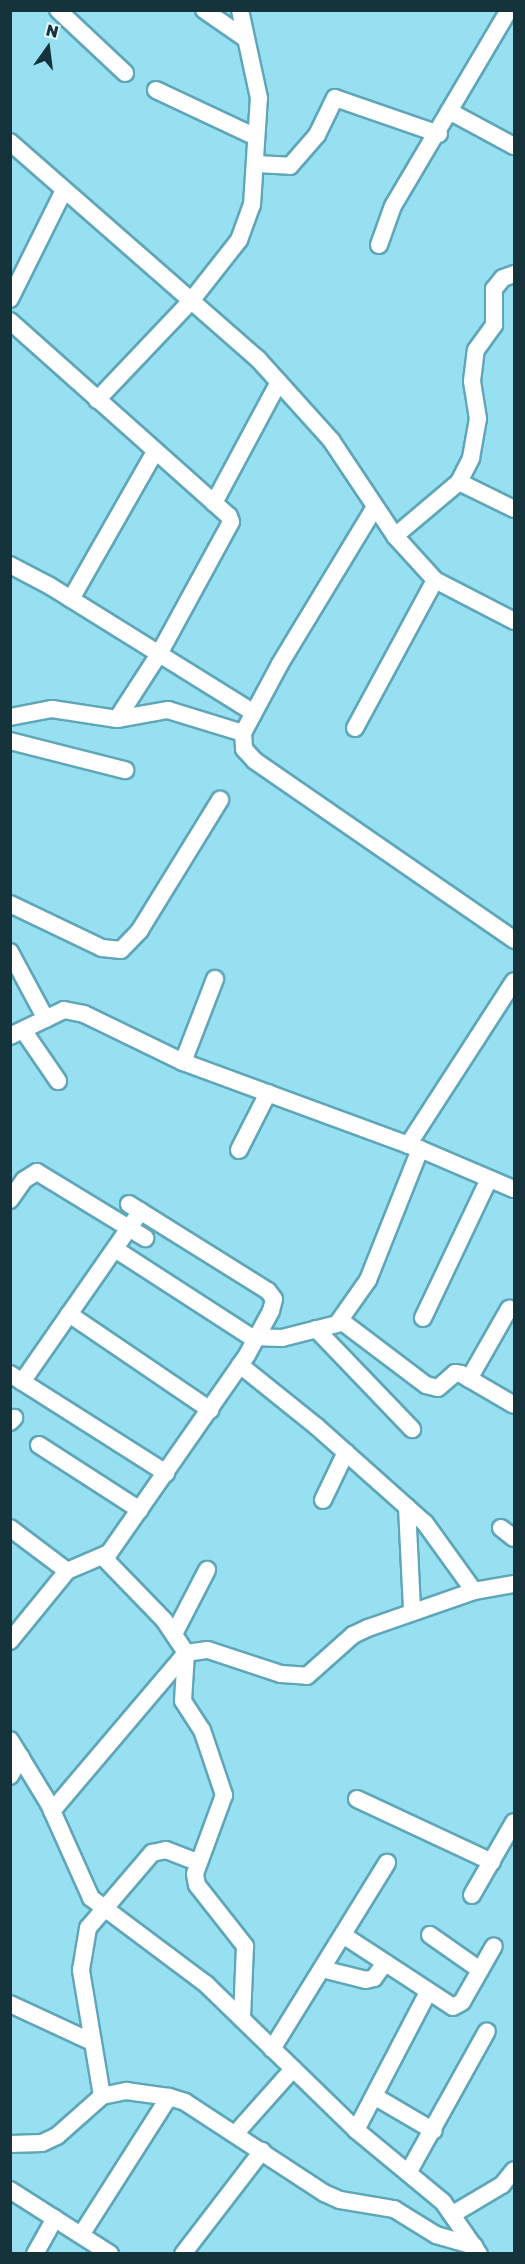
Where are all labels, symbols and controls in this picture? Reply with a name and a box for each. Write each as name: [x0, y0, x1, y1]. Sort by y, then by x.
north arrow: [18, 18, 78, 78]
text: N: [44, 19, 61, 42]

